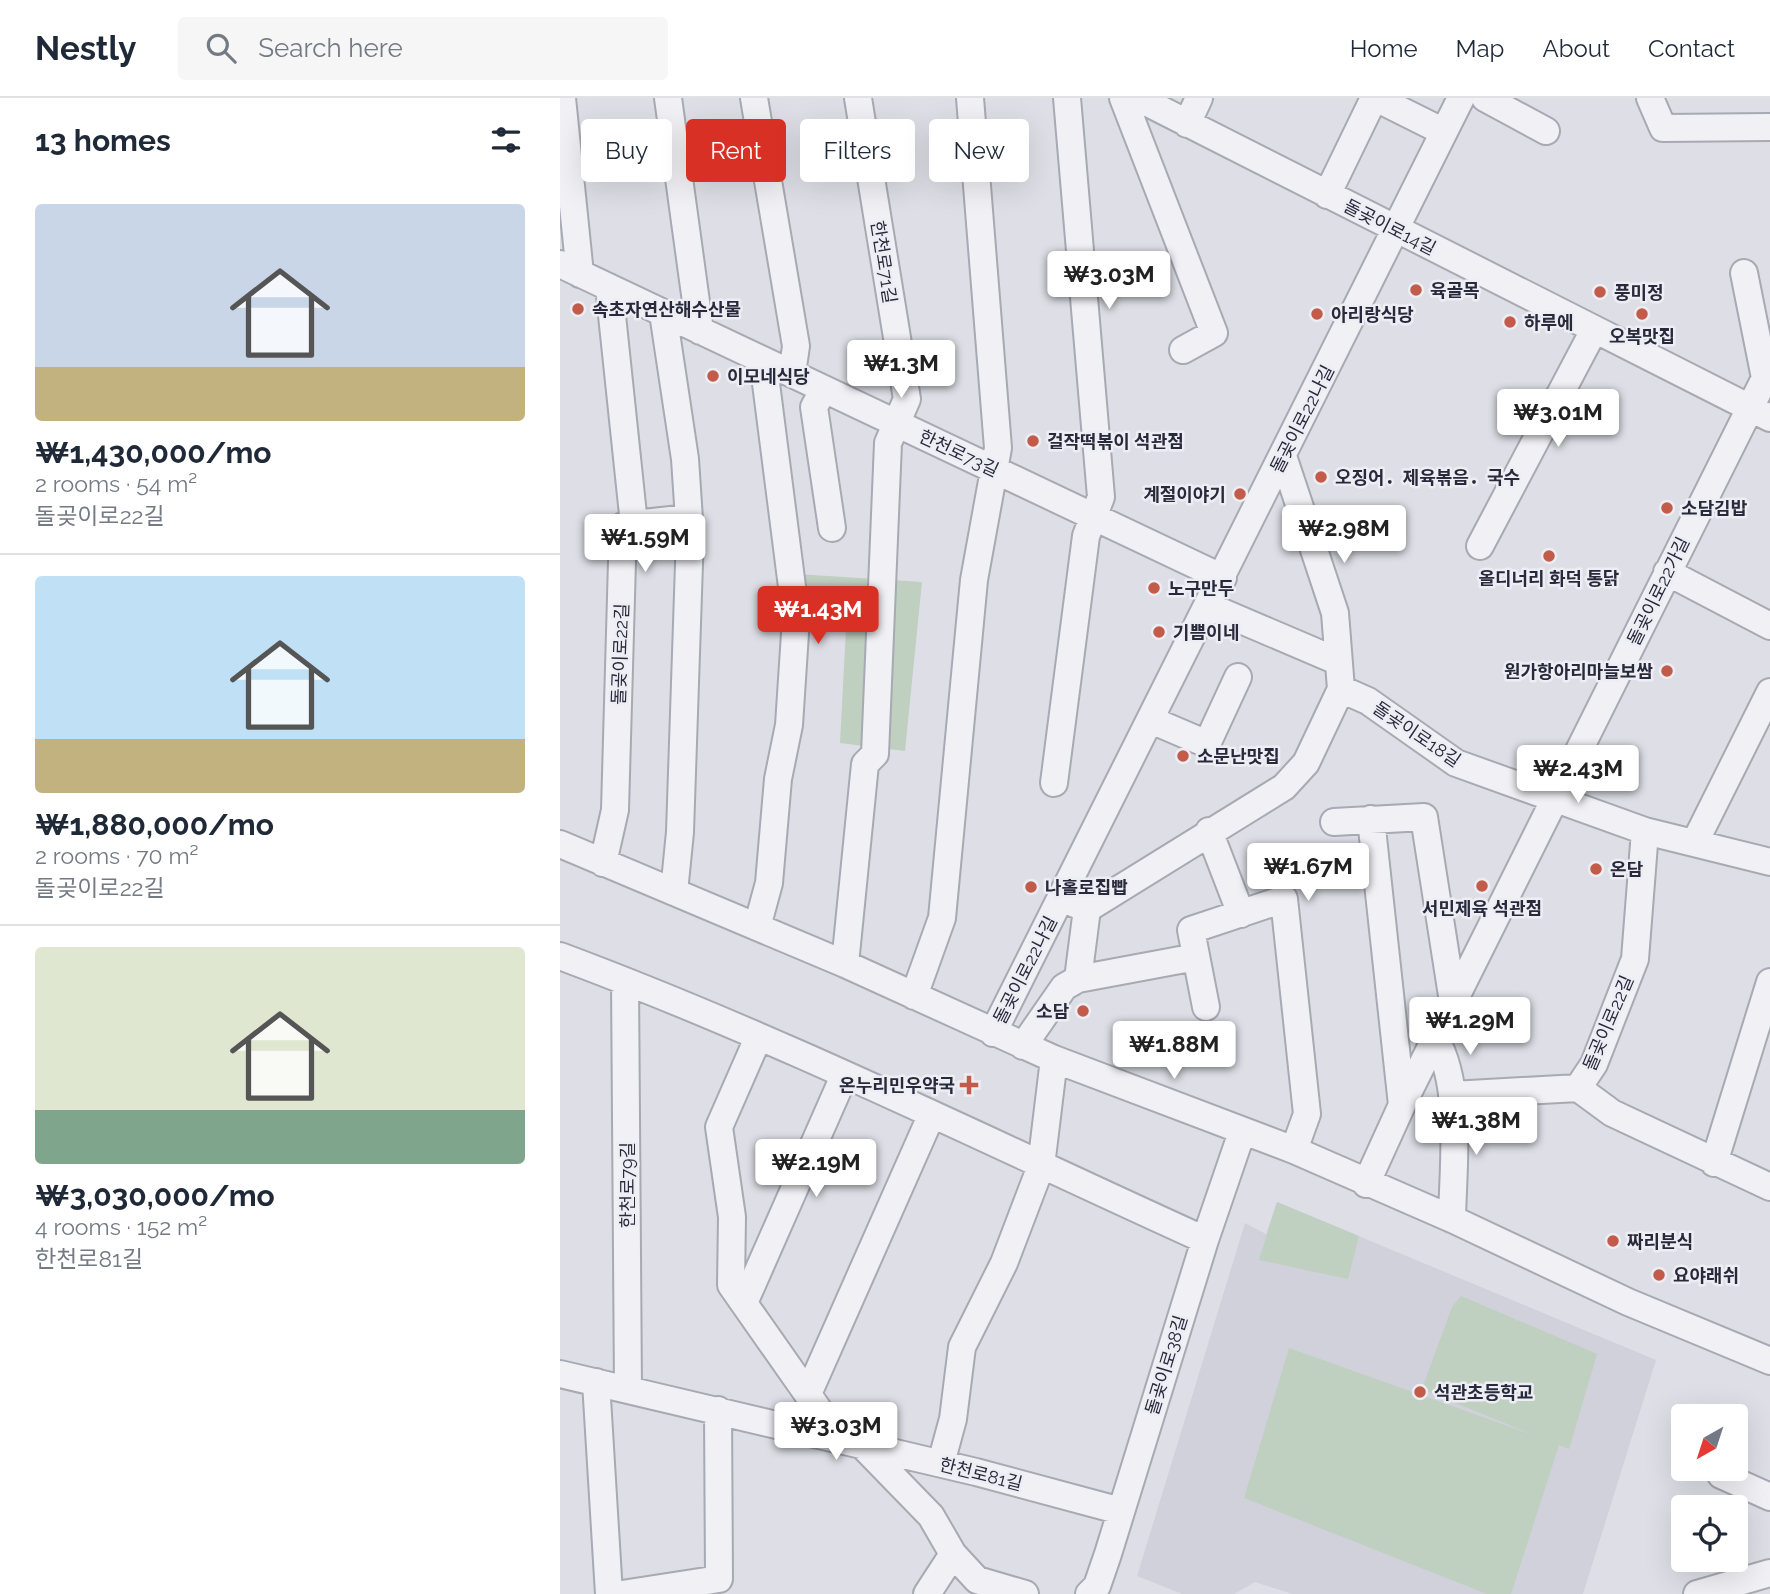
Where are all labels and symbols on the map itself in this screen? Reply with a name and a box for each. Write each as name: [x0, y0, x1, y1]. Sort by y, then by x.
street label: 돌곶이로14길: [1341, 195, 1439, 259]
street label: 한천로71길: [867, 219, 901, 305]
pin: ₩3.03M: [1052, 252, 1166, 311]
place label: 육골목: [1430, 280, 1480, 301]
marker: 육골목: [1408, 282, 1424, 298]
place label: 풍미정: [1614, 282, 1664, 303]
marker: 풍미정: [1592, 284, 1608, 300]
place label: 속초자연산해수산물: [592, 299, 741, 320]
marker: 속초자연산해수산물: [570, 301, 586, 317]
place label: 아리랑식당: [1331, 304, 1414, 325]
marker: 아리랑식당: [1309, 306, 1325, 322]
marker: 오복맛집: [1634, 306, 1650, 322]
place label: 하루에: [1524, 312, 1574, 333]
marker: 하루에: [1502, 314, 1518, 330]
place label: 오복맛집: [1609, 326, 1675, 347]
pin: ₩1.3M: [852, 341, 950, 400]
street label: 돌곶이로22나길: [1266, 362, 1338, 476]
place label: 이모네식당: [727, 366, 810, 387]
marker: 이모네식당: [705, 368, 721, 384]
pin: ₩3.01M: [1501, 390, 1615, 449]
street label: 한천로73길: [916, 425, 1002, 481]
place label: 걸작떡볶이 석관점: [1047, 431, 1184, 452]
marker: 걸작떡볶이 석관점: [1025, 433, 1041, 449]
place label: 오징어．제육볶음．국수: [1335, 467, 1520, 488]
marker: 오징어．제육볶음．국수: [1313, 469, 1329, 485]
place label: 계절이야기: [1143, 484, 1226, 505]
marker: 계절이야기: [1232, 486, 1248, 502]
place label: 소담김밥: [1681, 498, 1748, 519]
marker: 소담김밥: [1659, 500, 1675, 516]
pin: ₩2.98M: [1287, 505, 1401, 565]
pin: ₩1.59M: [588, 514, 702, 574]
street label: 돌곶이로22가길: [1623, 533, 1693, 649]
marker: 올디너리 화덕 통닭: [1541, 548, 1557, 564]
place label: 올디너리 화덕 통닭: [1478, 568, 1620, 589]
place label: 노구만두: [1168, 578, 1234, 599]
marker: 노구만두: [1146, 580, 1162, 596]
pin: ₩1.43M: [761, 587, 875, 646]
street label: 돌곶이로22길: [608, 603, 632, 705]
place label: 기쁨이네: [1173, 622, 1239, 643]
marker: 기쁨이네: [1151, 624, 1167, 640]
place label: 원가항아리마늘보쌈: [1504, 661, 1653, 682]
marker: 원가항아리마늘보쌈: [1659, 663, 1675, 679]
street label: 돌곶이로18길: [1369, 697, 1465, 771]
place label: 소문난맛집: [1197, 746, 1280, 767]
pin: ₩2.43M: [1521, 746, 1635, 805]
marker: 소문난맛집: [1175, 748, 1191, 764]
pin: ₩1.67M: [1251, 844, 1365, 903]
place label: 온담: [1610, 859, 1644, 880]
marker: 온담: [1588, 861, 1604, 877]
place label: 나홀로집빱: [1045, 877, 1128, 898]
marker: 서민제육 석관점: [1474, 878, 1490, 894]
marker: 나홀로집빱: [1023, 879, 1039, 895]
place label: 서민제육 석관점: [1422, 898, 1542, 919]
street label: 돌곶이로22나길: [989, 913, 1061, 1027]
street label: 돌곶이로22길: [1578, 972, 1638, 1074]
pin: ₩1.29M: [1413, 998, 1527, 1057]
place label: 소담: [1036, 1001, 1069, 1022]
marker: 소담: [1075, 1003, 1091, 1019]
pin: ₩1.88M: [1117, 1021, 1231, 1081]
place label: 온누리민우약국: [839, 1075, 955, 1096]
marker: 온누리민우약국: [961, 1077, 977, 1093]
pin: ₩1.38M: [1419, 1098, 1533, 1157]
pin: ₩2.19M: [759, 1140, 873, 1199]
street label: 한천로79길: [617, 1142, 638, 1228]
place label: 짜리분식: [1627, 1231, 1693, 1252]
marker: 짜리분식: [1605, 1233, 1621, 1249]
place label: 요야래쉬: [1673, 1265, 1739, 1286]
marker: 요야래쉬: [1651, 1267, 1667, 1283]
street label: 돌곶이로38길: [1141, 1313, 1191, 1417]
place label: 석관초등학교: [1434, 1382, 1533, 1403]
marker: 석관초등학교: [1412, 1384, 1428, 1400]
pin: ₩3.03M: [779, 1402, 893, 1462]
north arrow: [1671, 1404, 1748, 1480]
street label: 한천로81길: [937, 1454, 1025, 1494]

